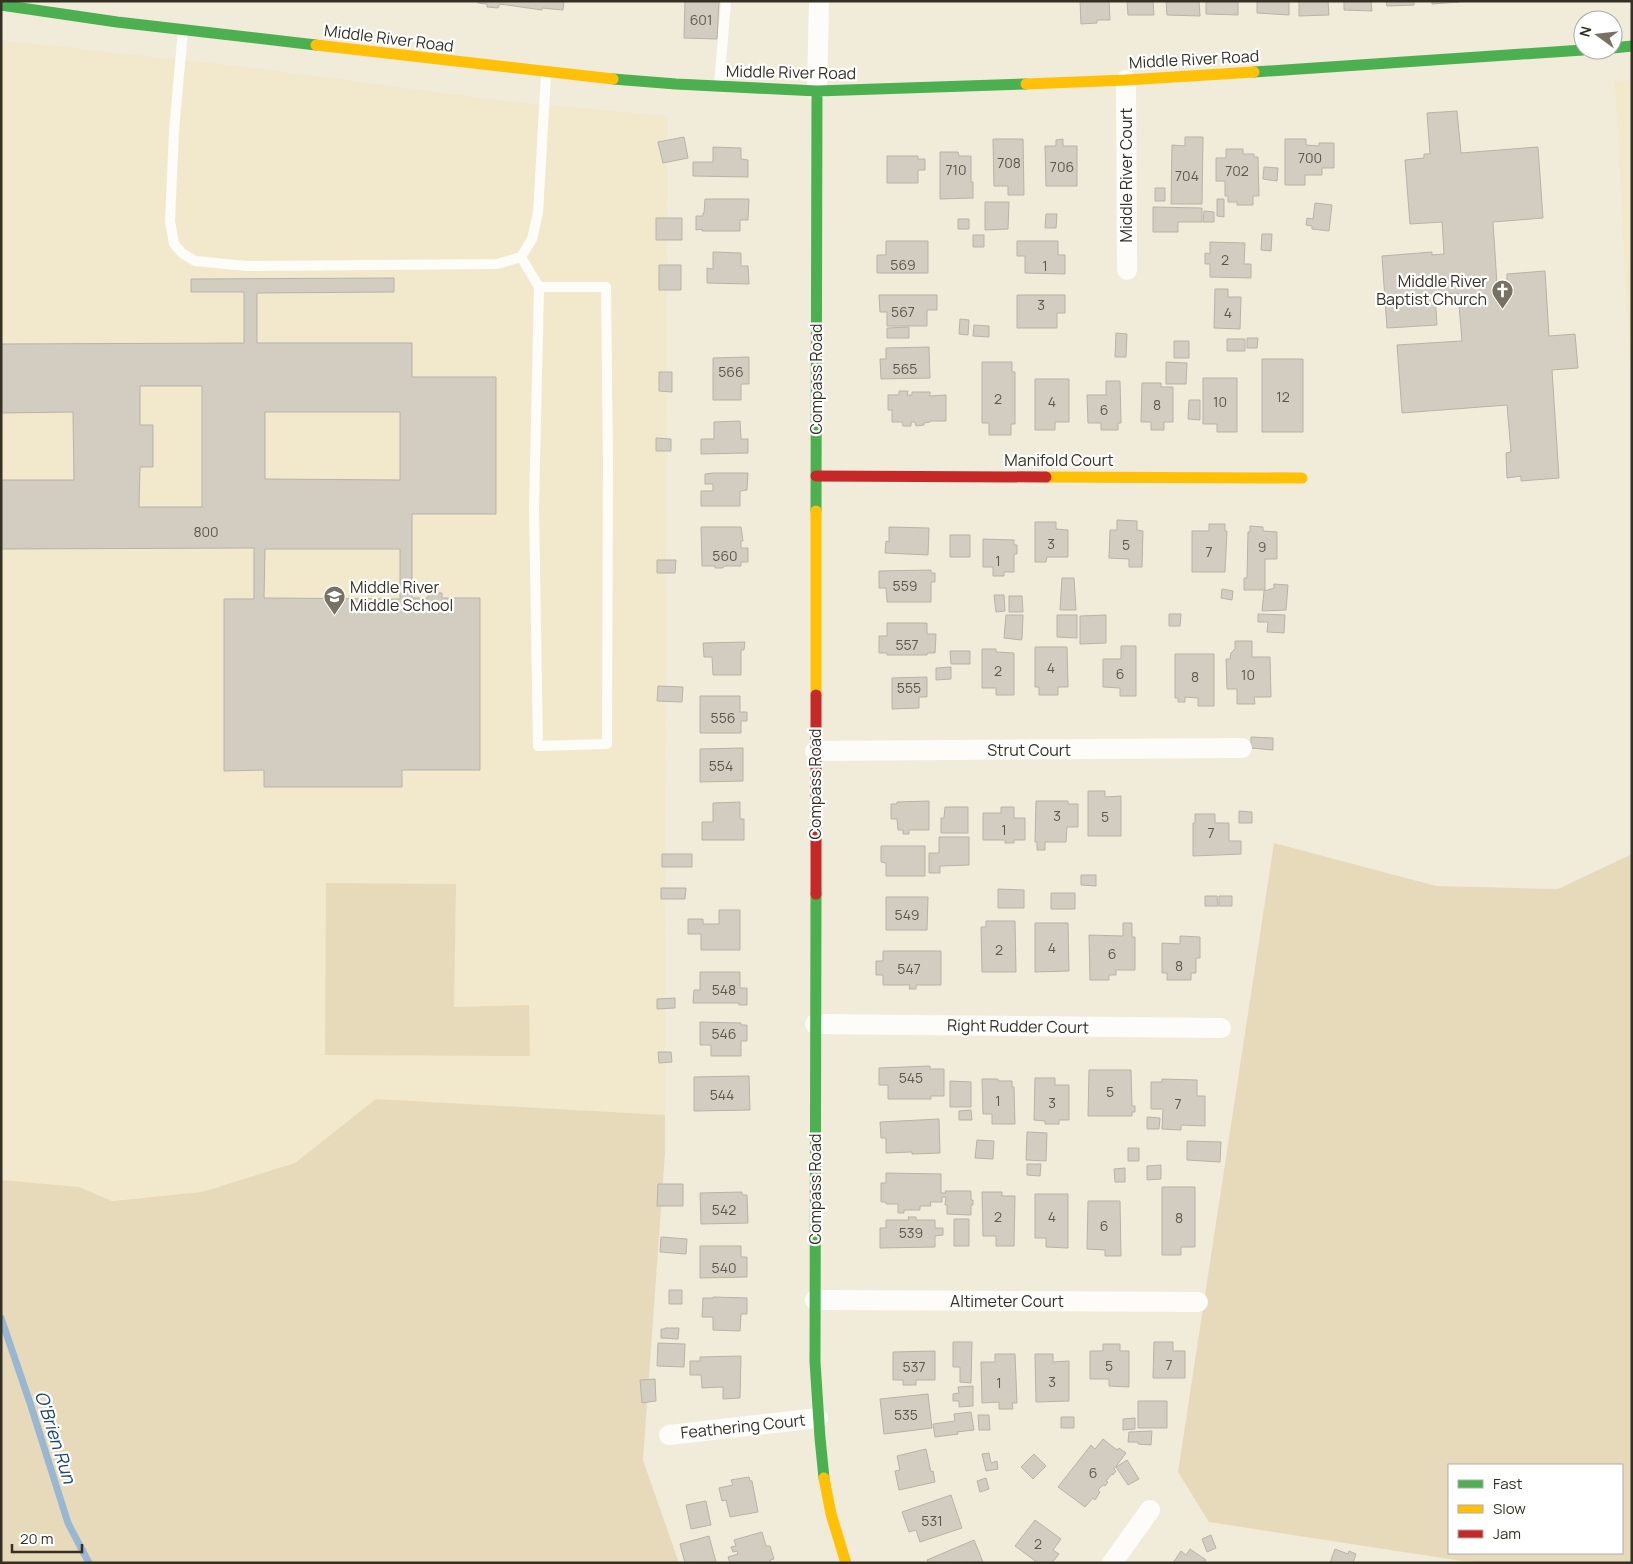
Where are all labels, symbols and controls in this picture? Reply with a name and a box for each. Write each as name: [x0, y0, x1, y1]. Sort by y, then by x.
house number: 601: [690, 10, 712, 29]
north arrow: [1573, 10, 1623, 60]
street label: Middle River Road: [323, 19, 455, 57]
text: N: [1574, 24, 1595, 39]
street label: Middle River Road: [1128, 45, 1260, 73]
street label: Middle River Road: [726, 60, 856, 84]
street label: Middle River Court: [1115, 108, 1137, 242]
house number: 700: [1298, 148, 1322, 167]
house number: 708: [997, 153, 1021, 172]
house number: 706: [1050, 157, 1074, 176]
house number: 710: [945, 160, 967, 179]
house number: 702: [1225, 161, 1249, 180]
house number: 704: [1175, 166, 1199, 185]
house number: 2: [1221, 250, 1229, 269]
house number: 569: [890, 255, 916, 274]
house number: 1: [1042, 256, 1048, 275]
place label: Middle River Baptist Church: [1376, 270, 1487, 310]
church icon: Middle River Baptist Church: [1491, 278, 1515, 309]
house number: 3: [1037, 295, 1045, 314]
house number: 567: [891, 302, 915, 321]
house number: 4: [1224, 303, 1232, 322]
street label: Compass Road: [805, 324, 827, 434]
house number: 565: [893, 359, 917, 378]
house number: 566: [718, 362, 744, 381]
house number: 12: [1276, 387, 1290, 406]
house number: 2: [994, 389, 1002, 408]
house number: 4: [1048, 392, 1056, 411]
house number: 10: [1213, 392, 1227, 411]
house number: 8: [1153, 395, 1161, 414]
house number: 6: [1100, 400, 1108, 419]
street label: Manifold Court: [1004, 449, 1114, 471]
house number: 800: [193, 522, 219, 541]
house number: 3: [1047, 534, 1055, 553]
house number: 5: [1122, 535, 1130, 554]
house number: 9: [1258, 537, 1266, 556]
house number: 7: [1205, 542, 1213, 561]
house number: 560: [712, 546, 738, 565]
house number: 1: [995, 551, 1001, 570]
place label: Middle River Middle School: [350, 576, 453, 616]
house number: 559: [893, 576, 917, 595]
school or university icon: Middle River Middle School: [322, 584, 346, 615]
house number: 557: [895, 635, 919, 654]
house number: 4: [1047, 658, 1055, 677]
house number: 2: [994, 661, 1002, 680]
house number: 6: [1116, 664, 1124, 683]
house number: 10: [1241, 665, 1255, 684]
house number: 8: [1191, 667, 1199, 686]
house number: 555: [897, 678, 921, 697]
house number: 556: [711, 708, 735, 727]
street label: Compass Road: [804, 729, 826, 839]
street label: Strut Court: [987, 739, 1071, 761]
house number: 554: [709, 756, 733, 775]
house number: 3: [1053, 806, 1061, 825]
house number: 5: [1101, 807, 1109, 826]
house number: 1: [1001, 820, 1007, 839]
house number: 7: [1207, 823, 1215, 842]
house number: 549: [895, 905, 919, 924]
house number: 4: [1048, 938, 1056, 957]
house number: 2: [995, 940, 1003, 959]
house number: 6: [1108, 944, 1116, 963]
house number: 8: [1175, 956, 1183, 975]
house number: 547: [897, 959, 921, 978]
house number: 548: [712, 980, 736, 999]
street label: Right Rudder Court: [947, 1014, 1089, 1038]
house number: 546: [711, 1024, 737, 1043]
house number: 545: [899, 1068, 923, 1087]
house number: 5: [1106, 1082, 1114, 1101]
house number: 544: [710, 1085, 734, 1104]
house number: 1: [995, 1091, 1001, 1110]
house number: 3: [1048, 1093, 1056, 1112]
house number: 7: [1174, 1094, 1182, 1113]
street label: Compass Road: [804, 1134, 826, 1244]
house number: 542: [712, 1200, 736, 1219]
house number: 2: [994, 1207, 1002, 1226]
house number: 4: [1048, 1207, 1056, 1226]
house number: 8: [1175, 1208, 1183, 1227]
house number: 6: [1100, 1216, 1108, 1235]
house number: 539: [899, 1223, 923, 1242]
house number: 540: [712, 1258, 736, 1277]
street label: Altimeter Court: [950, 1290, 1064, 1312]
house number: 7: [1165, 1355, 1173, 1374]
house number: 5: [1105, 1356, 1113, 1375]
house number: 537: [903, 1357, 925, 1376]
house number: 3: [1048, 1372, 1056, 1391]
house number: 1: [996, 1373, 1002, 1392]
water label: O'Brien Run: [30, 1388, 83, 1488]
house number: 535: [894, 1405, 918, 1424]
street label: Feathering Court: [679, 1409, 807, 1443]
house number: 6: [1089, 1463, 1097, 1482]
legend: [1448, 1464, 1623, 1554]
text: Fast: [1493, 1473, 1522, 1494]
text: Slow: [1493, 1498, 1526, 1519]
house number: 531: [921, 1511, 943, 1530]
scale bar: [12, 1522, 82, 1554]
text: Jam: [1493, 1523, 1521, 1544]
text: 20 m: [20, 1528, 53, 1549]
house number: 2: [1034, 1534, 1042, 1553]

